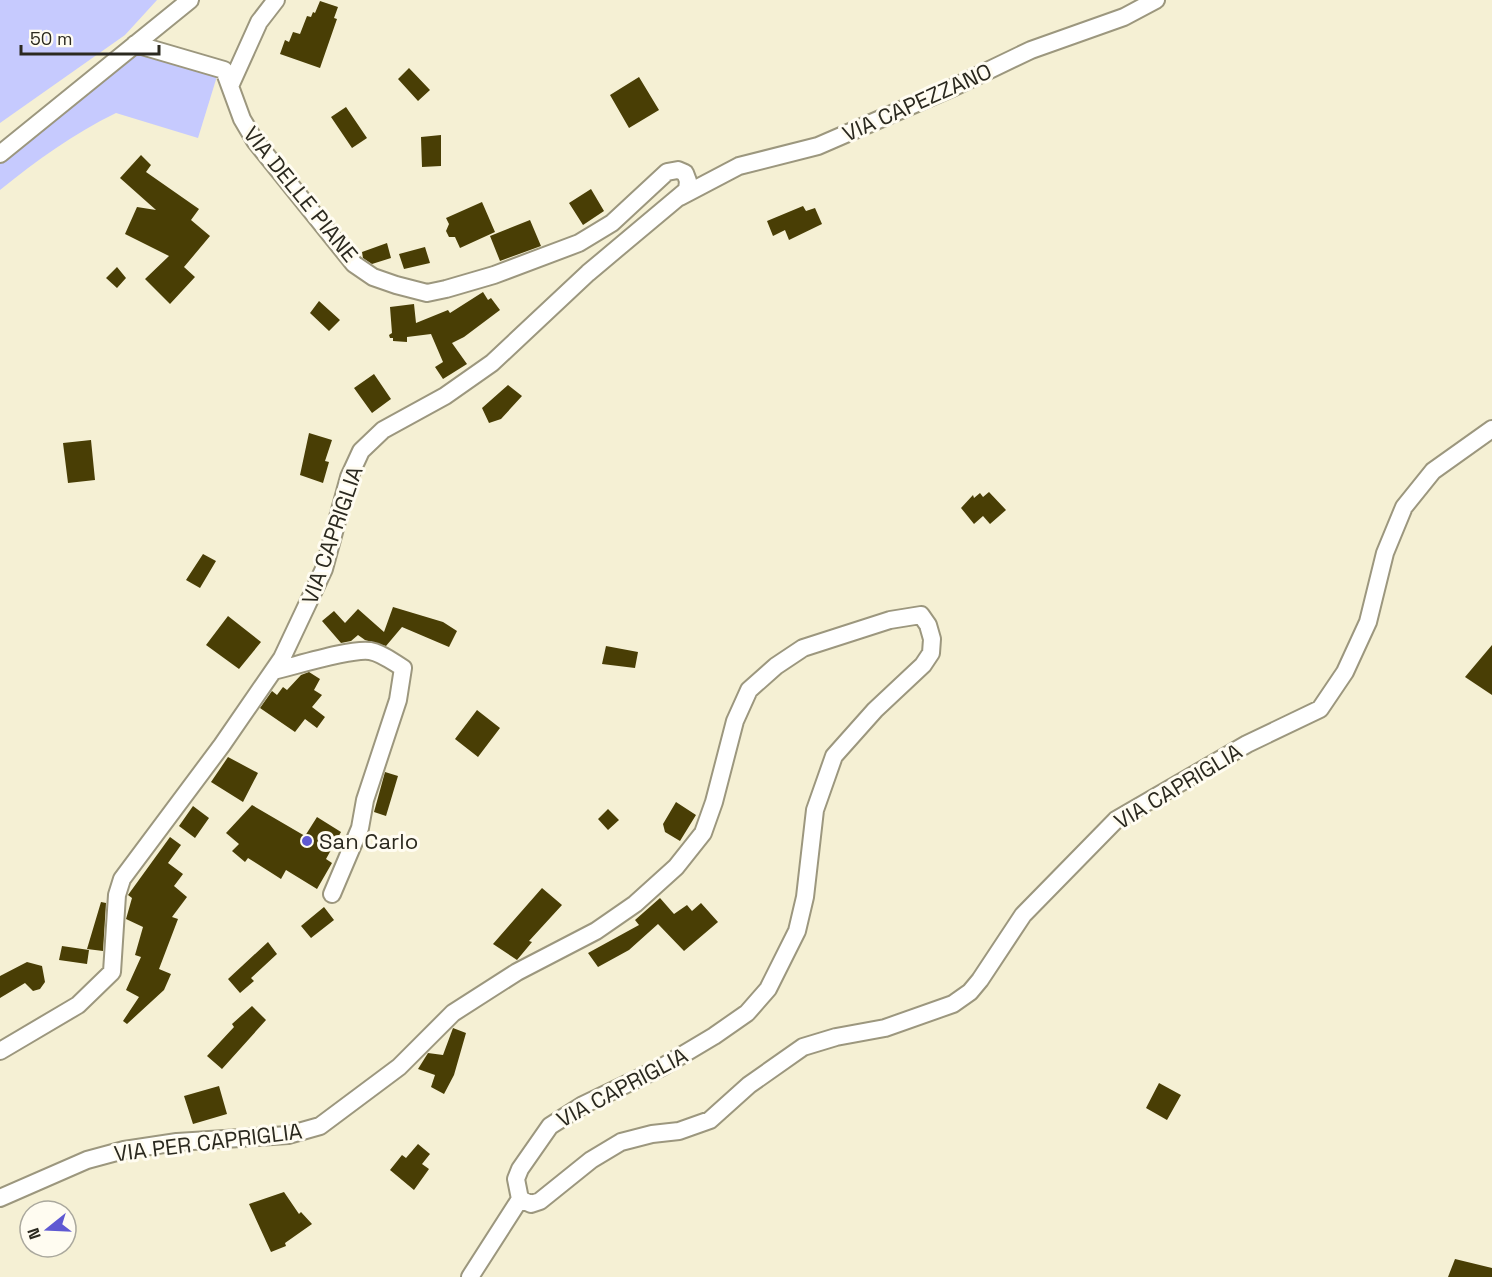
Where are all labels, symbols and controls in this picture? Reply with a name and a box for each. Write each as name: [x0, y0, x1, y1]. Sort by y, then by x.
scale bar: [21, 18, 159, 56]
text: 50 m: [30, 27, 72, 50]
street label: VIA CAPEZZANO: [838, 57, 996, 147]
street label: VIA DELLE PIANE: [238, 120, 364, 268]
street label: VIA CAPRIGLIA: [295, 462, 369, 608]
street label: VIA CAPRIGLIA: [1109, 737, 1247, 835]
place label: San Carlo: [319, 827, 418, 855]
marker: San Carlo: [300, 834, 314, 848]
street label: VIA CAPRIGLIA: [552, 1041, 692, 1133]
street label: VIA PER CAPRIGLIA: [112, 1117, 304, 1167]
north arrow: [18, 1199, 78, 1259]
text: N: [23, 1225, 46, 1242]

